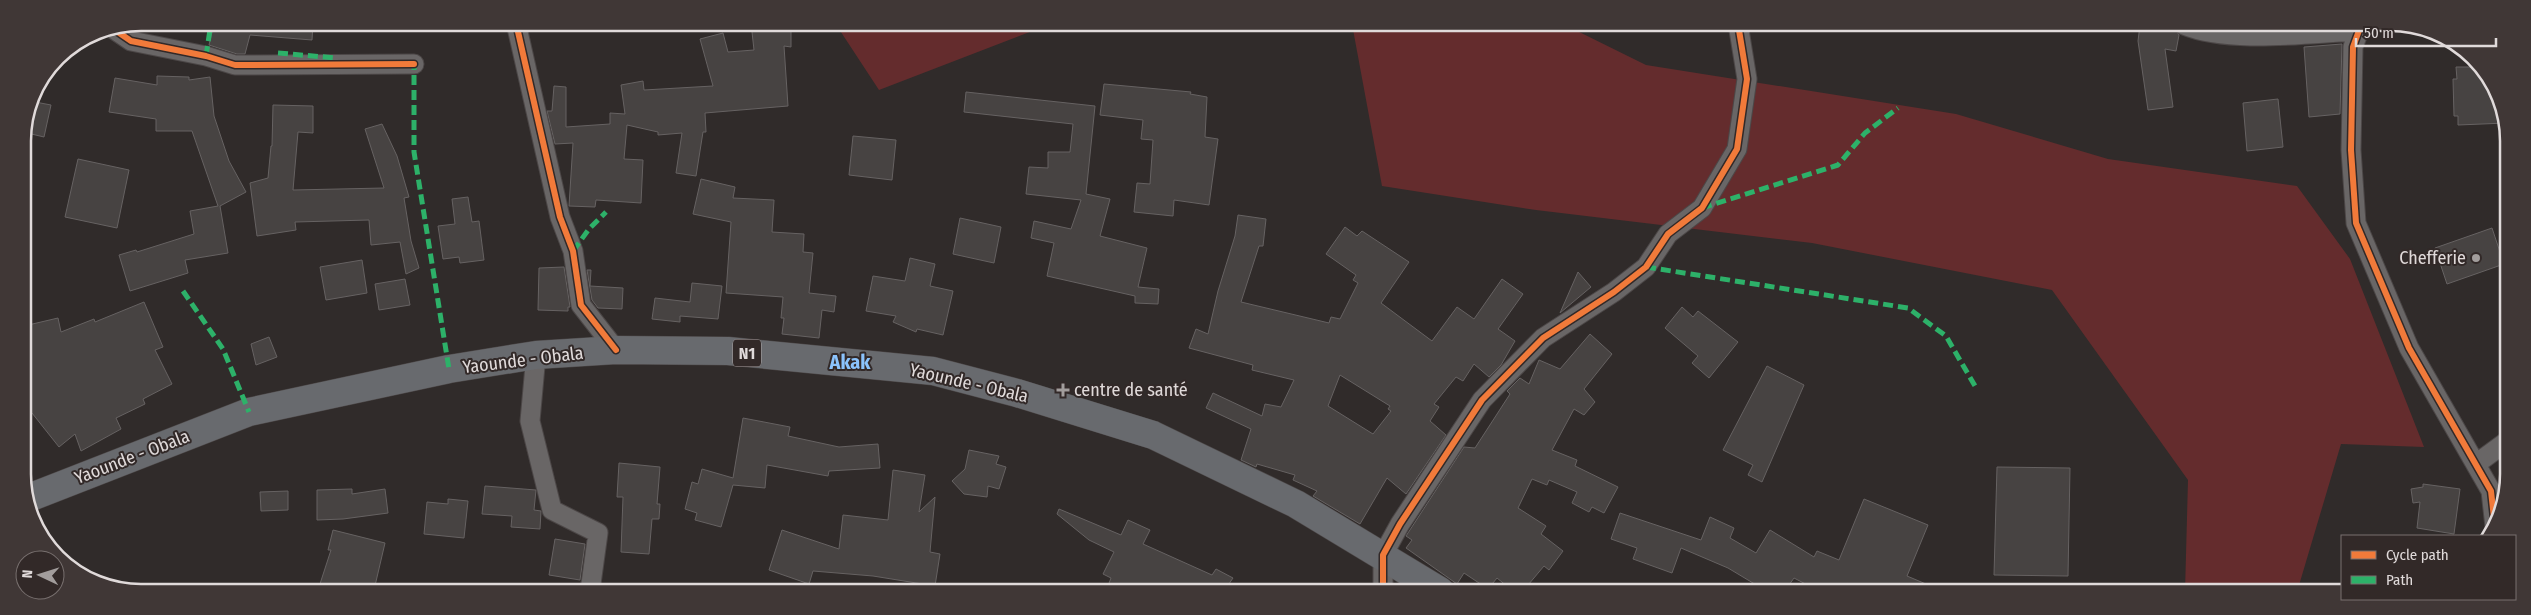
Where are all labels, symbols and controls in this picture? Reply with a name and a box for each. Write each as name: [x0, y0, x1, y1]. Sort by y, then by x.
scale bar: [2356, 15, 2496, 47]
text: 50 m: [2364, 24, 2394, 42]
place label: Chefferie: [2399, 247, 2466, 269]
marker: Chefferie: [2470, 252, 2482, 264]
road number: N1: [733, 339, 761, 366]
street label: Yaounde - Obala: [462, 342, 585, 378]
district label: Akak: [829, 350, 871, 374]
street label: Yaounde - Obala: [907, 359, 1031, 407]
place label: centre de santé: [1074, 379, 1188, 401]
marker: centre de santé: [1056, 383, 1070, 397]
street label: Yaounde - Obala: [71, 425, 193, 489]
legend: [2341, 535, 2516, 600]
text: Cycle path: [2386, 546, 2449, 564]
north arrow: [15, 550, 65, 600]
text: N: [19, 569, 36, 579]
text: Path: [2386, 571, 2413, 589]

